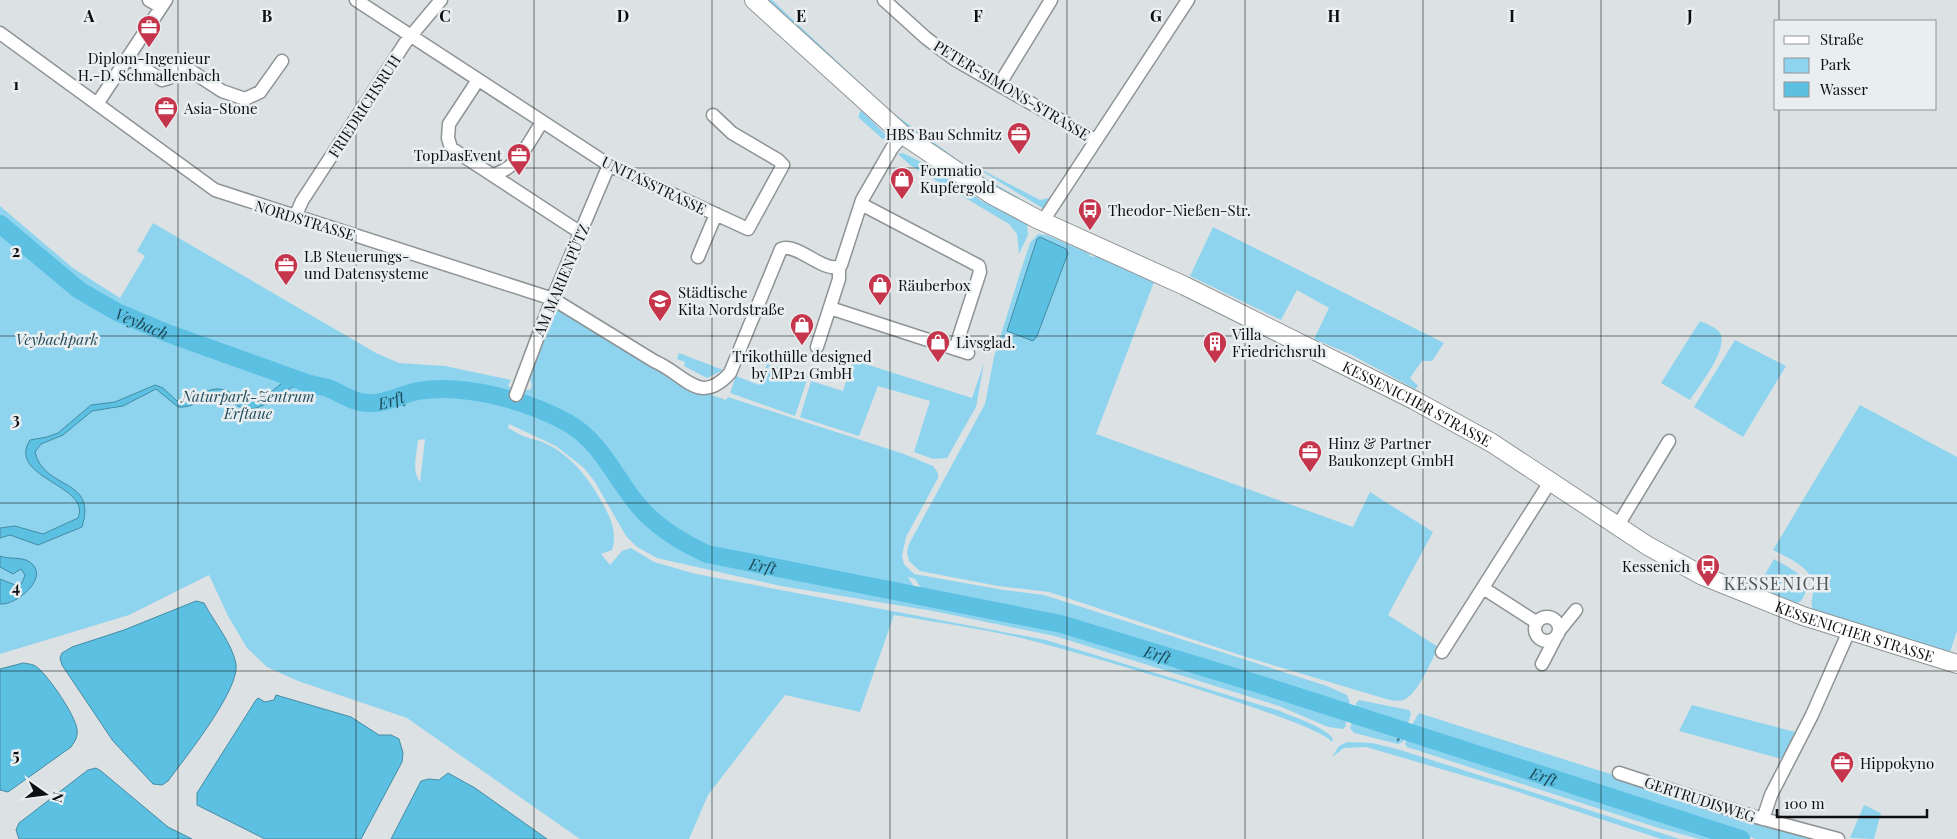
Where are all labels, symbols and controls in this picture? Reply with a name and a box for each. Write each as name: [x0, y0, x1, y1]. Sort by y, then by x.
text: A: [83, 5, 95, 26]
text: B: [262, 5, 273, 26]
text: C: [439, 5, 451, 26]
text: D: [617, 5, 629, 26]
text: E: [796, 5, 806, 26]
text: F: [973, 5, 983, 26]
text: G: [1150, 5, 1162, 26]
text: H: [1328, 5, 1341, 26]
text: I: [1509, 5, 1515, 26]
text: J: [1686, 5, 1693, 26]
office icon: Diplom-Ingenieur H.-D. Schmallenbach: [136, 14, 162, 48]
legend: [1774, 20, 1937, 110]
text: Straße: [1820, 29, 1864, 49]
street label: PETER-SIMONS-STRASSE: [930, 35, 1094, 145]
place label: Diplom-Ingenieur H.-D. Schmallenbach: [78, 48, 221, 85]
street label: FRIEDRICHSRUH: [323, 51, 405, 161]
text: Park: [1820, 54, 1852, 74]
text: 1: [13, 73, 19, 94]
text: Wasser: [1819, 79, 1868, 99]
office icon: Asia-Stone: [153, 95, 179, 129]
place label: Asia-Stone: [183, 98, 258, 118]
office icon: HBS Bau Schmitz: [1006, 121, 1032, 155]
place label: HBS Bau Schmitz: [886, 124, 1002, 144]
office icon: TopDasEvent: [506, 142, 532, 176]
place label: TopDasEvent: [414, 145, 503, 165]
street label: UNITASSTRASSE: [598, 151, 710, 219]
place label: Formatio Kupfergold: [920, 160, 995, 197]
shop icon: Formatio Kupfergold: [889, 166, 915, 200]
street label: NORDSTRASSE: [252, 195, 358, 245]
bus stop icon: Theodor-Nießen-Str.: [1077, 197, 1103, 231]
place label: Theodor-Nießen-Str.: [1108, 200, 1251, 220]
street label: AM MARIENPÜTZ: [528, 221, 594, 340]
text: 2: [12, 240, 20, 261]
place label: LB Steuerungs- und Datensysteme: [304, 246, 429, 283]
office icon: LB Steuerungs- und Datensysteme: [273, 252, 299, 286]
shop icon: Räuberbox: [867, 272, 893, 306]
place label: Räuberbox: [898, 275, 971, 295]
place label: Städtische Kita Nordstraße: [678, 282, 785, 319]
school or university icon: Städtische Kita Nordstraße: [647, 288, 673, 322]
water label: Veybach: [112, 302, 172, 343]
shop icon: Trikothülle designed by MP21 GmbH: [789, 312, 815, 346]
place label: Villa Friedrichsruh: [1231, 324, 1326, 361]
park label: Veybachpark: [16, 329, 99, 349]
shop icon: Livsglad.: [925, 329, 951, 363]
building icon: Villa Friedrichsruh: [1202, 330, 1228, 364]
place label: Livsglad.: [956, 332, 1015, 352]
place label: Trikothülle designed by MP21 GmbH: [732, 346, 872, 383]
street label: KESSENICHER STRASSE: [1339, 356, 1495, 451]
water label: Erft: [375, 385, 408, 413]
park label: Naturpark-Zentrum Erftaue: [179, 386, 315, 423]
text: 3: [12, 408, 20, 429]
place label: Hinz & Partner Baukonzept GmbH: [1328, 433, 1454, 470]
office icon: Hinz & Partner Baukonzept GmbH: [1297, 439, 1323, 473]
water label: Erft: [747, 552, 779, 578]
bus stop icon: Kessenich: [1695, 553, 1721, 587]
place label: Kessenich: [1622, 556, 1690, 576]
district label: KESSENICH: [1724, 571, 1830, 595]
text: 4: [12, 576, 20, 597]
street label: KESSENICHER STRASSE: [1772, 596, 1937, 666]
water label: Erft: [1141, 639, 1174, 668]
text: 5: [12, 744, 20, 765]
office icon: Hippokyno: [1829, 750, 1855, 784]
place label: Hippokyno: [1860, 753, 1934, 773]
water label: Erft: [1527, 761, 1560, 790]
north arrow: [20, 769, 70, 819]
street label: GERTRUDISWEG: [1642, 772, 1758, 827]
scale bar: [1777, 786, 1927, 818]
text: N: [48, 790, 69, 804]
text: 100 m: [1784, 793, 1825, 813]

